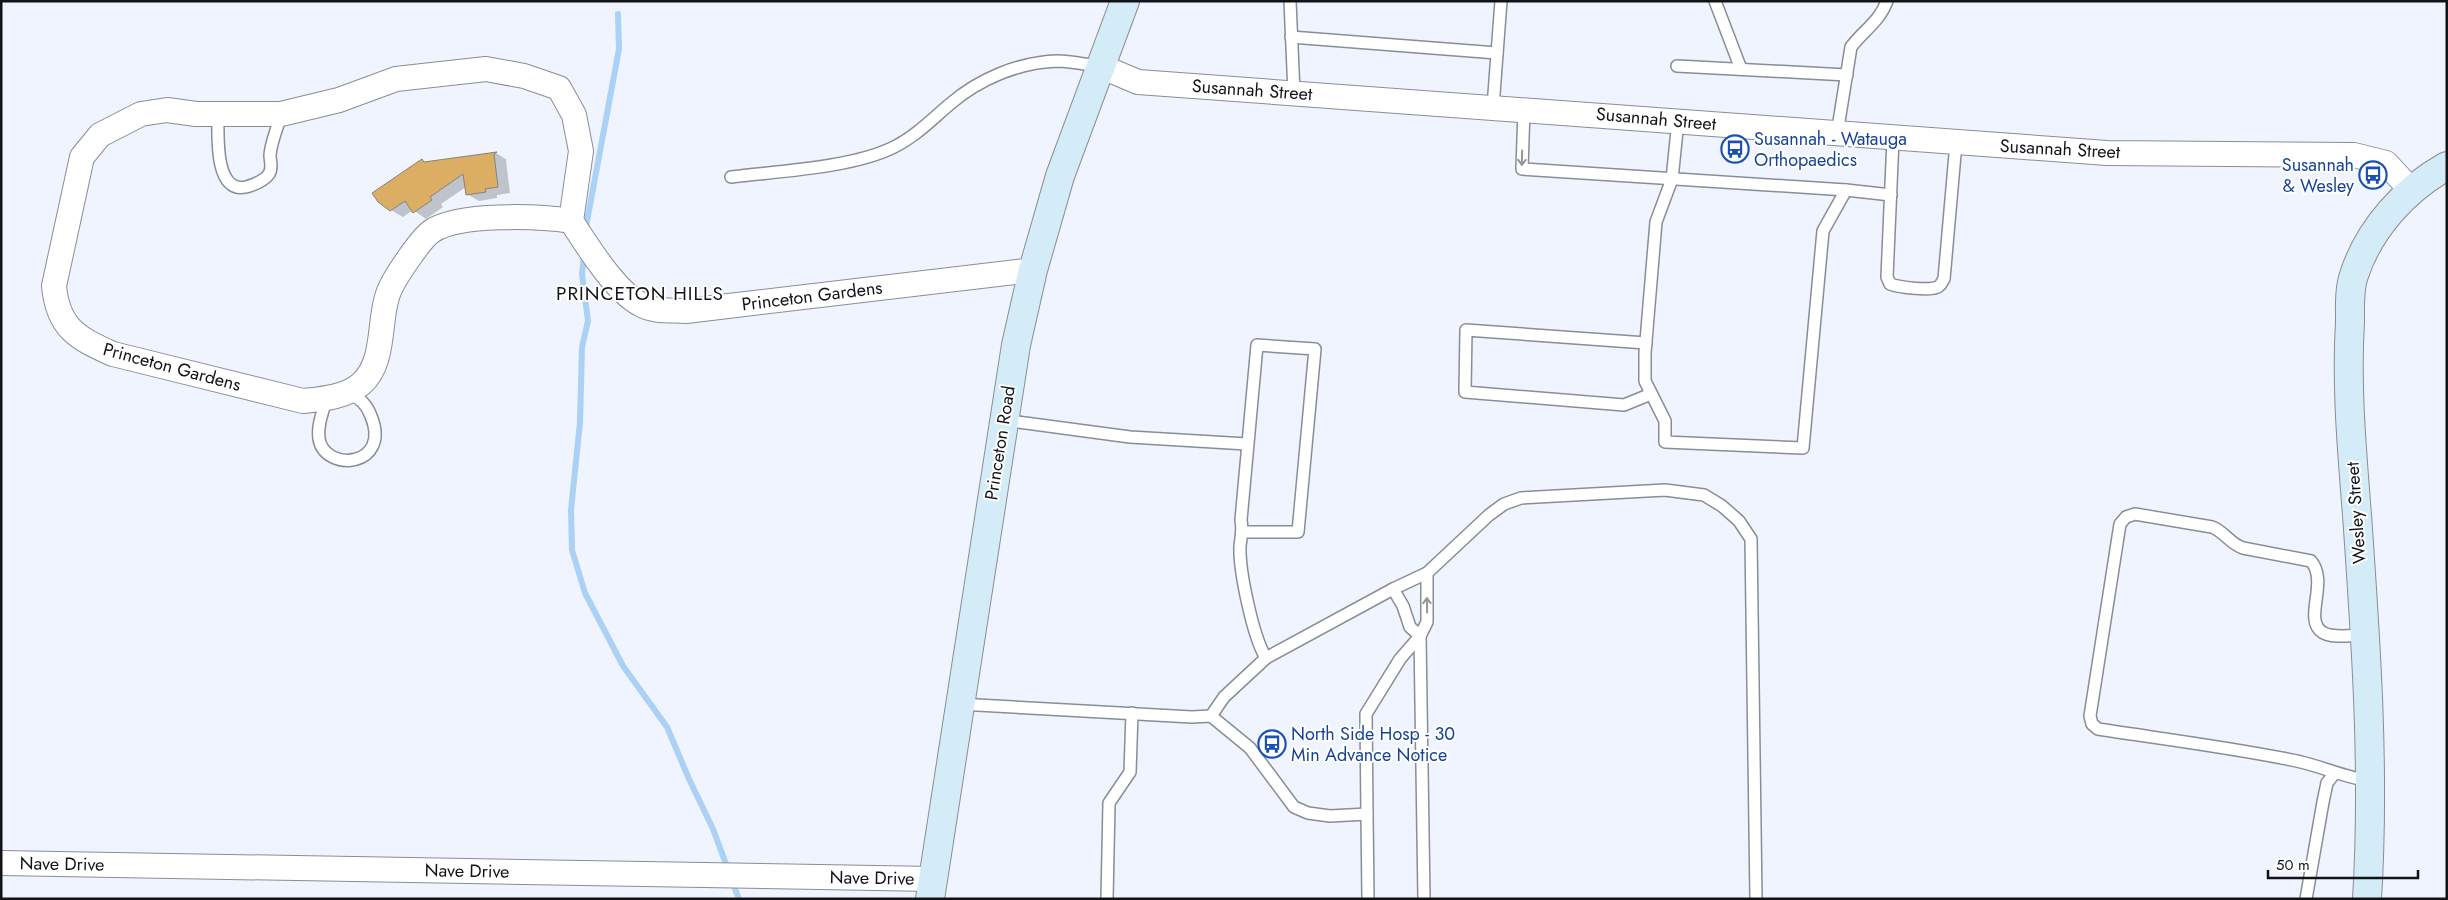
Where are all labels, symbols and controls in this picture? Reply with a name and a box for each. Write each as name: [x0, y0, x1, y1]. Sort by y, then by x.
street label: Susannah Street: [1191, 73, 1314, 107]
street label: Susannah Street: [1595, 101, 1718, 137]
place label: Susannah - Watauga Orthopaedics: [1754, 126, 1907, 173]
street label: Susannah Street: [1999, 133, 2122, 165]
bus stop icon: Susannah - Watauga Orthopaedics: [1720, 134, 1750, 164]
one-way arrow: [1518, 149, 1527, 165]
place label: Susannah & Wesley: [2282, 152, 2354, 199]
bus stop icon: Susannah & Wesley: [2358, 160, 2388, 190]
street label: Princeton Gardens: [740, 274, 884, 318]
district label: PRINCETON HILLS: [556, 280, 724, 307]
street label: Princeton Gardens: [100, 336, 244, 398]
street label: Princeton Road: [978, 384, 1022, 502]
street label: Wesley Street: [2339, 460, 2373, 565]
one-way arrow: [1422, 598, 1432, 614]
place label: North Side Hosp - 30 Min Advance Notice: [1291, 721, 1455, 768]
bus stop icon: North Side Hosp - 30 Min Advance Notice: [1257, 729, 1287, 759]
scale bar: [2268, 848, 2418, 880]
street label: Nave Drive: [19, 850, 105, 878]
text: 50 m: [2276, 854, 2310, 876]
street label: Nave Drive: [424, 857, 510, 885]
street label: Nave Drive: [829, 864, 915, 892]

